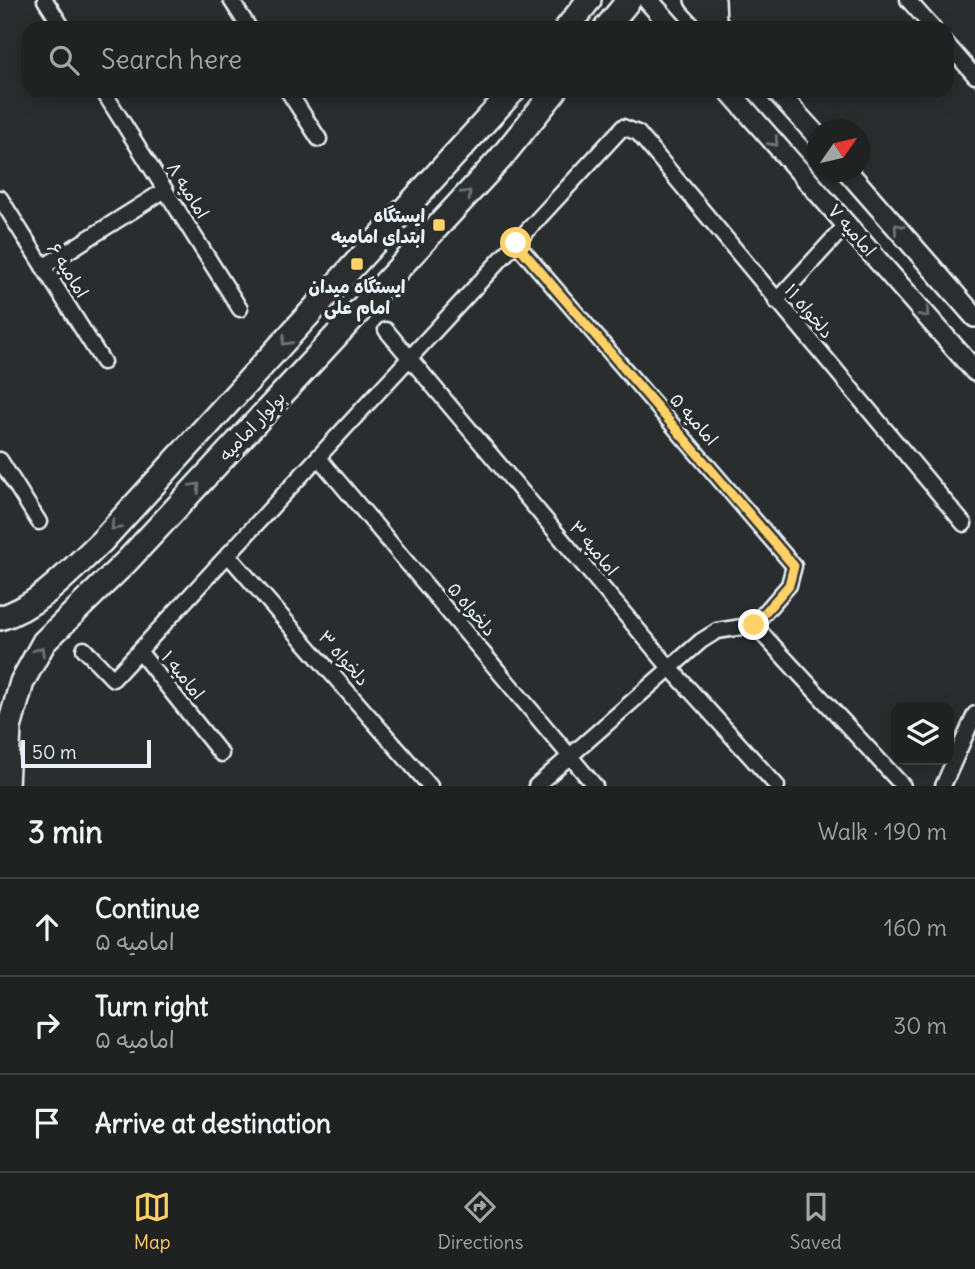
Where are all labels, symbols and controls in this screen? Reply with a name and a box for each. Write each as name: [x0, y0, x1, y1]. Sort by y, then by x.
search box: [21, 21, 954, 98]
icon: search: [45, 41, 83, 79]
text: Search here: [101, 43, 242, 76]
north arrow: [807, 119, 870, 182]
one-way arrow: [766, 134, 778, 147]
street label: امامیه ۸: [162, 157, 214, 223]
one-way arrow: [459, 189, 472, 202]
street label: امامیه ۷: [823, 199, 881, 261]
place label: ایستگاه ابتدای امامیه: [331, 204, 425, 248]
marker: ایستگاه ابتدای امامیه: [431, 217, 447, 233]
one-way arrow: [894, 223, 906, 236]
route start: [500, 227, 531, 258]
street label: امامیه ۶: [42, 238, 94, 302]
marker: ایستگاه میدان امام علی: [349, 256, 365, 272]
place label: ایستگاه میدان امام علی: [309, 275, 405, 322]
street label: دلخواه ۱۱: [779, 279, 839, 343]
one-way arrow: [916, 305, 929, 318]
one-way arrow: [282, 333, 294, 346]
street label: بولوار امامیه: [214, 386, 291, 467]
street label: امامیه ۵: [665, 388, 723, 450]
one-way arrow: [188, 482, 200, 495]
street label: امامیه ۳: [564, 516, 624, 580]
one-way arrow: [111, 518, 124, 531]
street label: دلخواه ۵: [443, 577, 501, 641]
route end: [738, 609, 769, 640]
street label: دلخواه ۳: [314, 625, 374, 691]
one-way arrow: [31, 646, 44, 659]
street label: امامیه ۱: [156, 646, 210, 704]
map controls: [891, 702, 954, 765]
button: layers: [891, 702, 954, 765]
scale bar: [21, 737, 150, 769]
text: 50 m: [32, 740, 77, 764]
text: 3 min: [28, 813, 103, 851]
text: Walk · 190 m: [818, 817, 947, 846]
text: Continue: [95, 892, 200, 925]
icon: ahead: [28, 908, 66, 946]
text: 160 m: [884, 913, 947, 942]
text: امامیه ۵: [95, 927, 175, 956]
text: Turn right: [95, 990, 208, 1023]
icon: right: [28, 1006, 66, 1044]
text: 30 m: [893, 1011, 947, 1040]
text: امامیه ۵: [95, 1025, 175, 1054]
icon: arrive: [28, 1104, 66, 1142]
text: Arrive at destination: [95, 1107, 331, 1140]
tab: Map: [133, 1188, 171, 1254]
tab: Directions: [438, 1188, 523, 1254]
tab: Saved: [790, 1188, 842, 1254]

